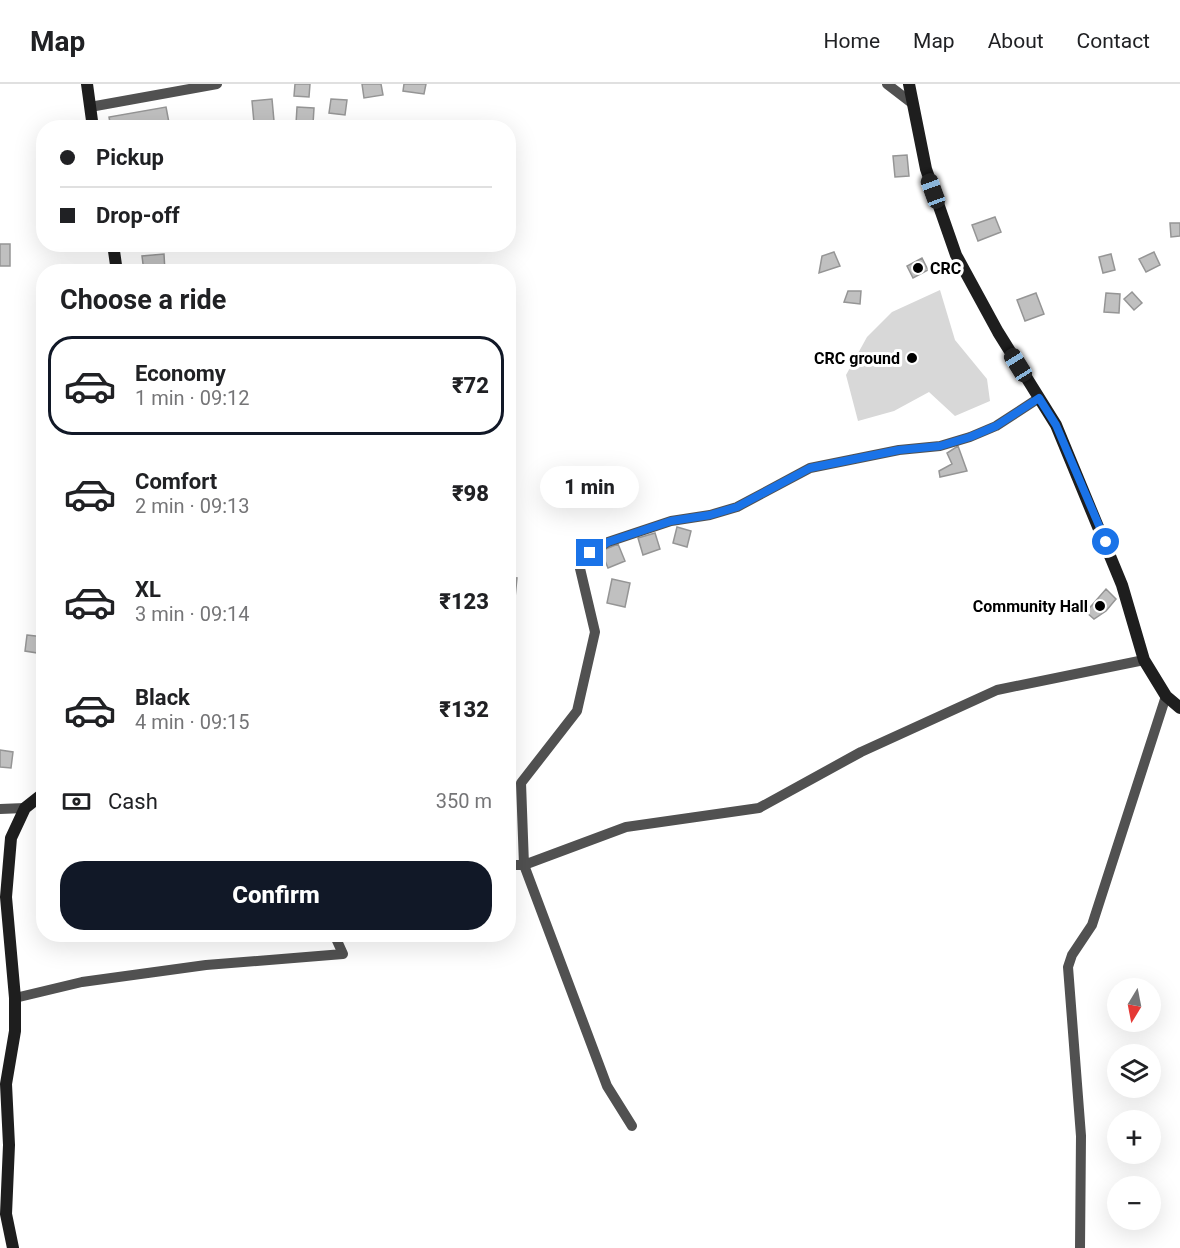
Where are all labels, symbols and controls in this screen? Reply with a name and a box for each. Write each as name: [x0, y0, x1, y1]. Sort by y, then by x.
text: Map: [30, 25, 85, 58]
text: Home: [824, 29, 880, 53]
text: Map: [913, 29, 955, 53]
text: About: [988, 29, 1044, 53]
text: Contact: [1077, 29, 1150, 53]
text: Pickup: [96, 145, 164, 170]
car: [918, 171, 948, 211]
text: Drop-off: [96, 203, 180, 228]
place label: CRC: [930, 259, 961, 278]
marker: CRC: [911, 261, 925, 275]
text: Choose a ride: [60, 284, 226, 316]
car: [1001, 345, 1035, 385]
place label: CRC ground: [814, 349, 900, 368]
marker: CRC ground: [905, 351, 919, 365]
icon: car: [63, 359, 117, 413]
text: Economy: [135, 361, 226, 386]
text: ₹72: [452, 373, 489, 398]
text: 1 min · 09:12: [135, 386, 250, 410]
callout: 1 min: [540, 466, 640, 508]
icon: car: [63, 467, 117, 521]
text: Comfort: [135, 469, 217, 494]
text: 1 min: [564, 475, 615, 499]
text: ₹98: [452, 481, 489, 506]
text: 2 min · 09:13: [135, 494, 250, 518]
route start: [1092, 528, 1119, 555]
route end: [576, 539, 603, 566]
icon: car: [63, 575, 117, 629]
text: XL: [135, 577, 161, 602]
text: ₹123: [439, 589, 489, 614]
place label: Community Hall: [973, 597, 1088, 616]
marker: Community Hall: [1093, 599, 1107, 613]
text: 3 min · 09:14: [135, 602, 250, 626]
icon: car: [63, 683, 117, 737]
text: Black: [135, 685, 190, 710]
text: ₹132: [439, 697, 489, 722]
text: 4 min · 09:15: [135, 710, 250, 734]
icon: cash: [60, 785, 93, 818]
text: Cash: [108, 789, 158, 814]
text: 350 m: [436, 789, 492, 813]
button: Confirm: [60, 861, 492, 930]
north arrow: [1107, 978, 1161, 1032]
map controls: [1107, 978, 1161, 1230]
button: layers: [1107, 1044, 1161, 1098]
button: +: [1107, 1110, 1161, 1164]
button: −: [1107, 1176, 1161, 1230]

